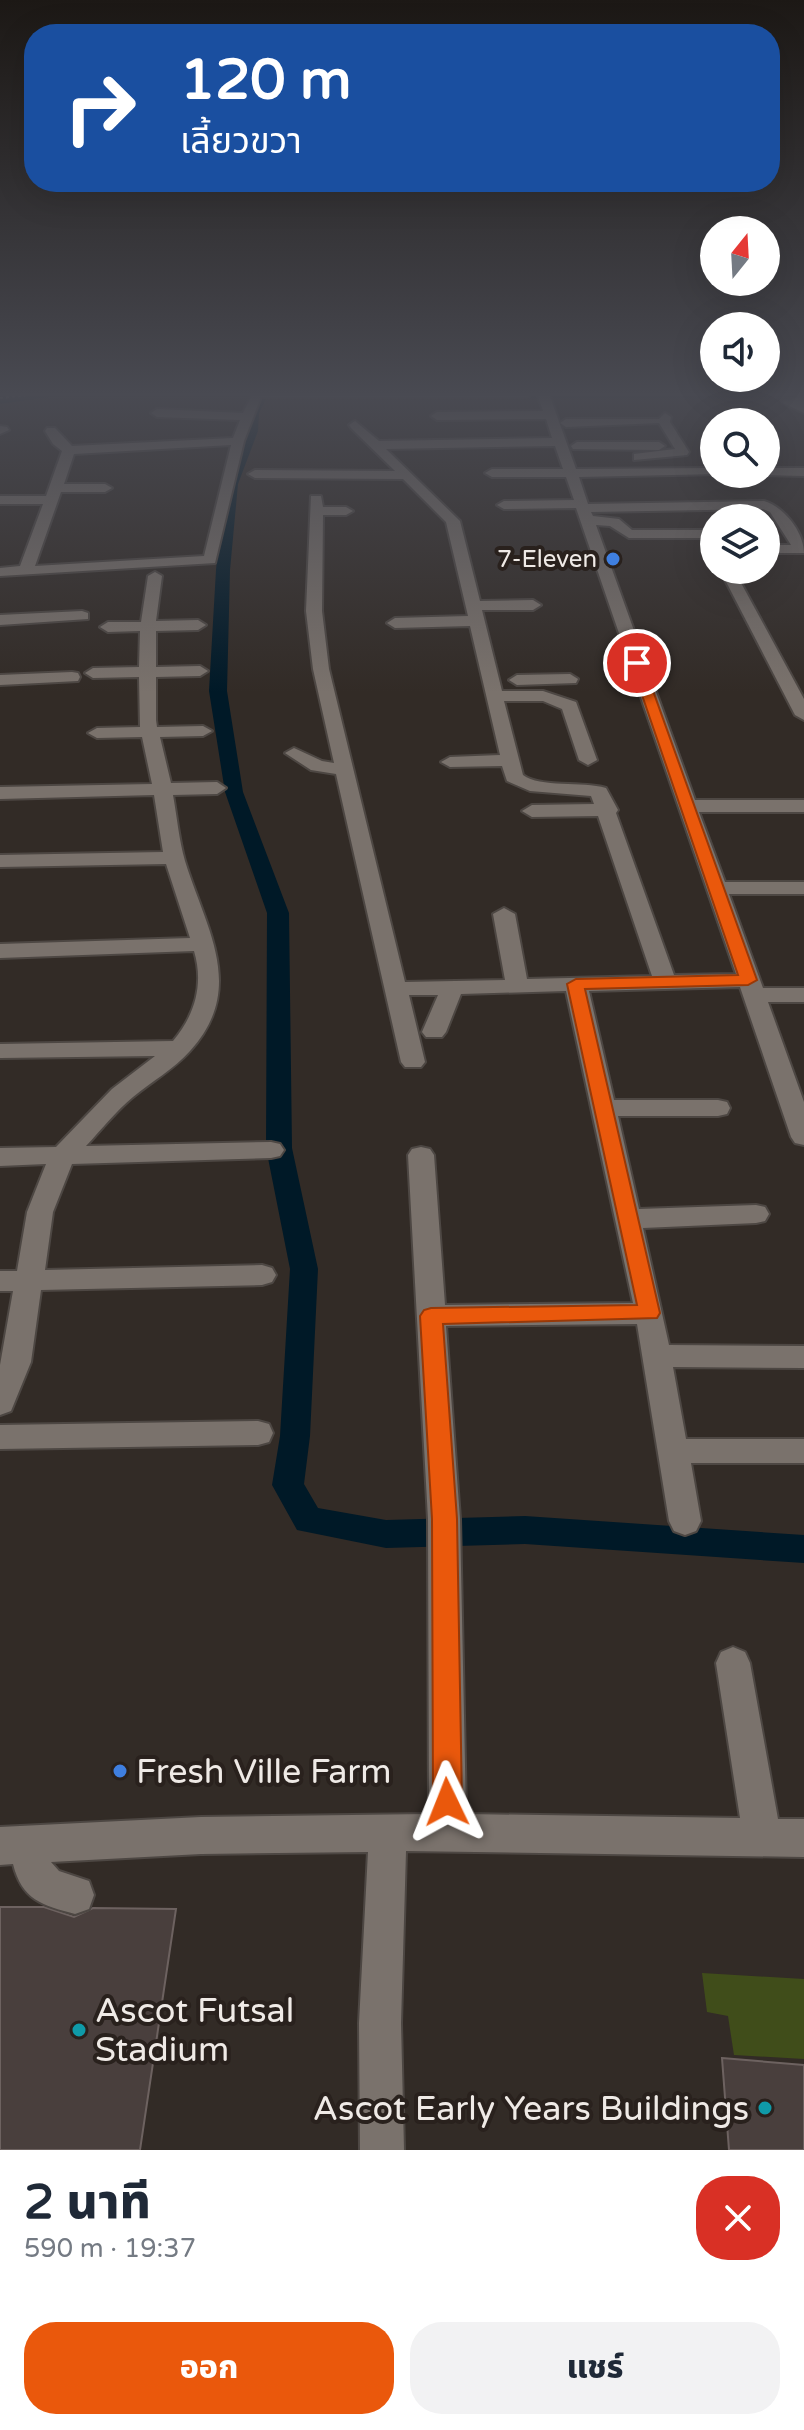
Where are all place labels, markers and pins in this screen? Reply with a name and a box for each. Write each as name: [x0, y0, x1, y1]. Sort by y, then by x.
place label: 7-Eleven: [497, 545, 597, 574]
marker: 7-Eleven: [604, 550, 622, 568]
pin: [603, 629, 671, 697]
place label: Fresh Ville Farm: [136, 1752, 392, 1793]
marker: Fresh Ville Farm: [111, 1762, 129, 1780]
place label: Ascot Futsal Stadium: [95, 1991, 294, 2071]
marker: Ascot Futsal Stadium: [70, 2021, 88, 2039]
place label: Ascot Early Years Buildings: [313, 2089, 749, 2130]
marker: Ascot Early Years Buildings: [756, 2099, 774, 2117]

